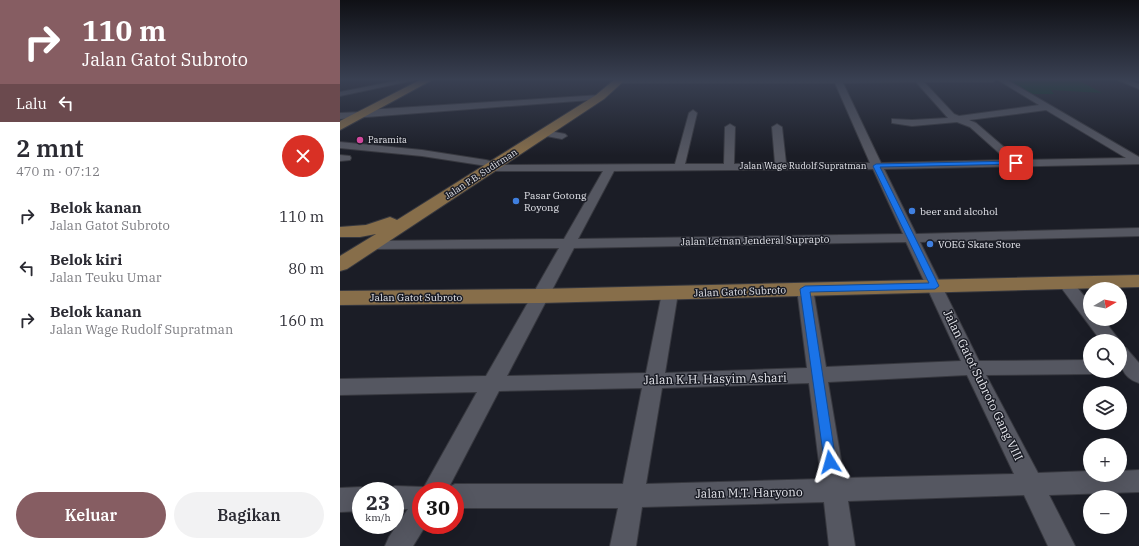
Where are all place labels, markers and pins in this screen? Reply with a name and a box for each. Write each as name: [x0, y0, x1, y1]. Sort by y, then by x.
place label: Paramita: [368, 134, 407, 145]
marker: Paramita: [355, 135, 365, 145]
pin: [999, 146, 1033, 180]
place label: Pasar Gotong Royong: [524, 189, 587, 214]
marker: Pasar Gotong Royong: [511, 196, 521, 206]
place label: beer and alcohol: [920, 205, 998, 218]
marker: beer and alcohol: [907, 206, 917, 216]
place label: VOEG Skate Store: [938, 238, 1021, 251]
marker: VOEG Skate Store: [925, 239, 935, 249]

